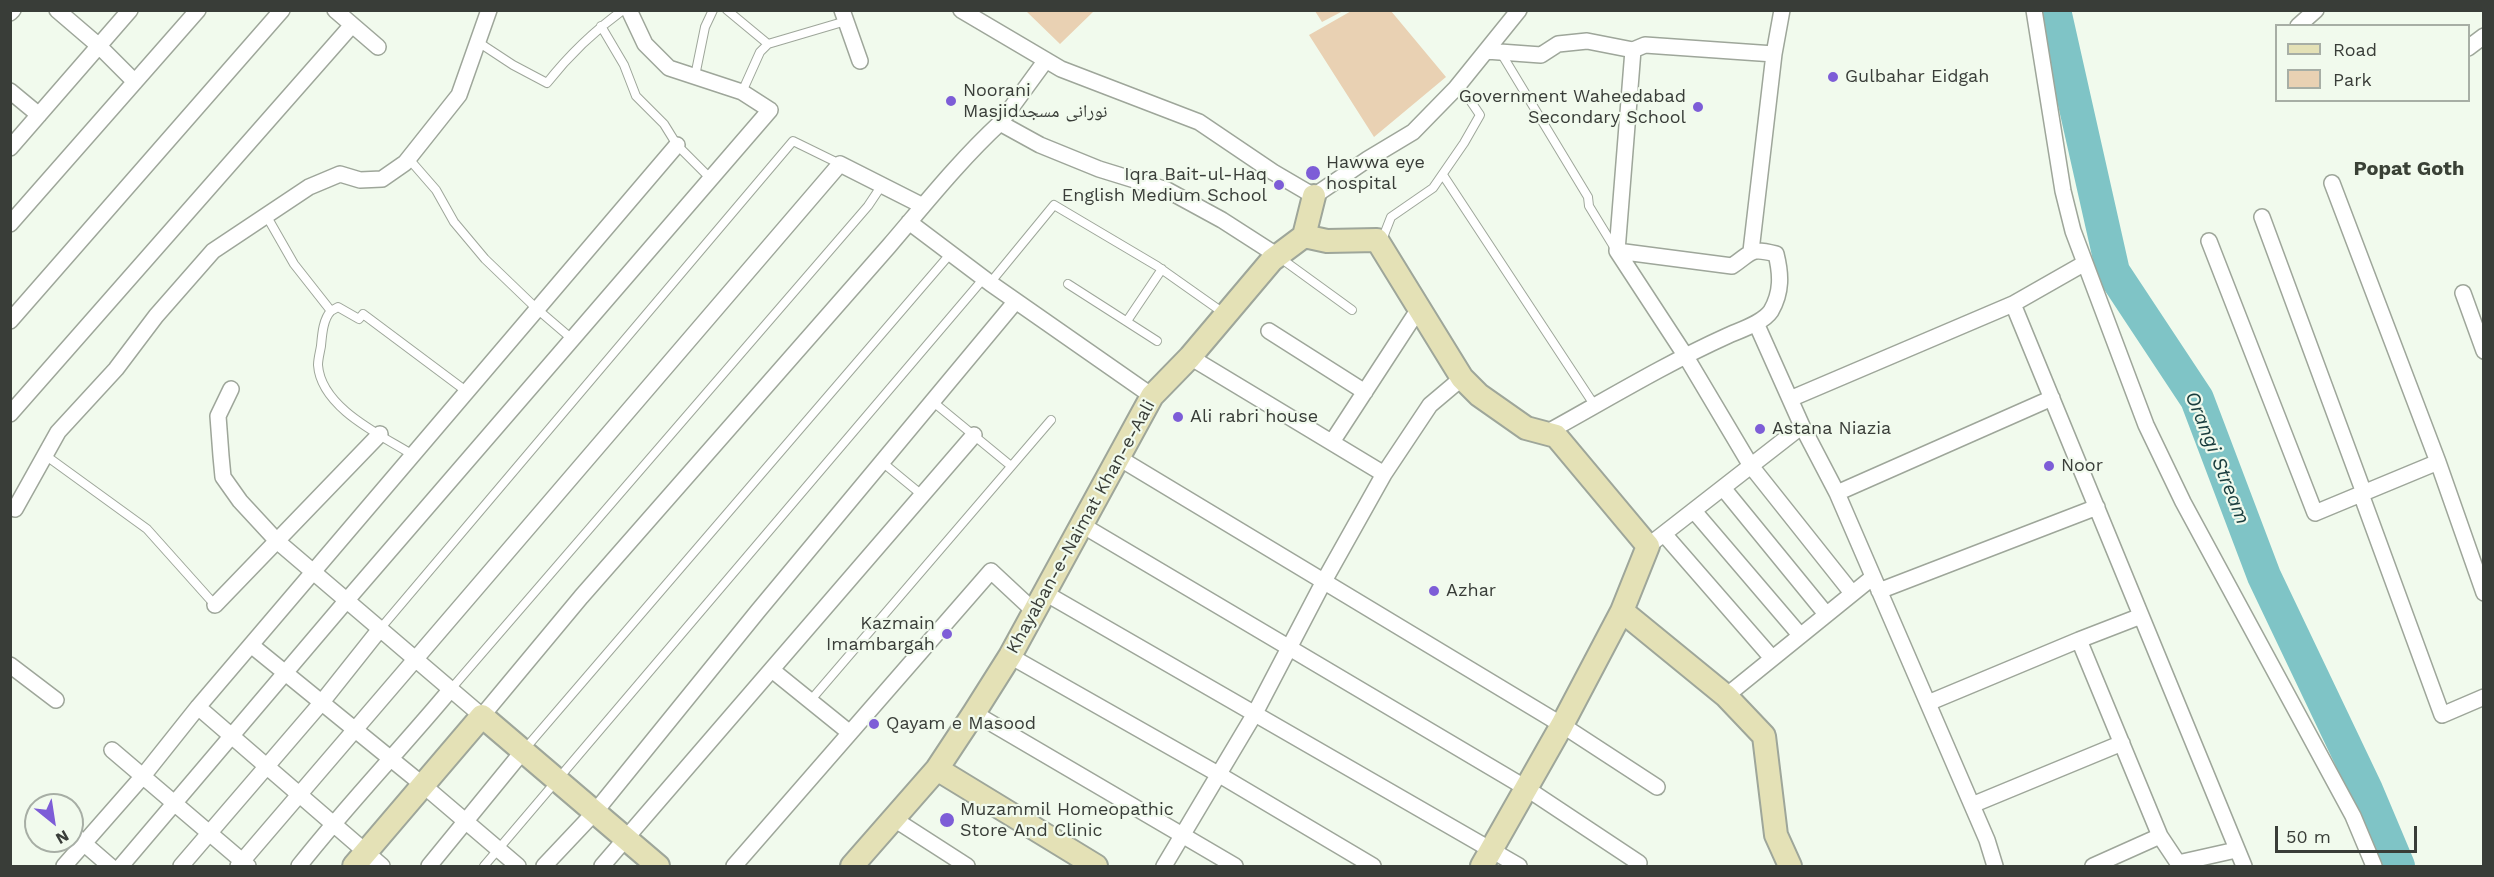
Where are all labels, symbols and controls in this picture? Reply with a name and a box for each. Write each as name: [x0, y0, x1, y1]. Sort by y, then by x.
legend: [2275, 24, 2470, 102]
text: Road: [2333, 39, 2377, 60]
place label: Gulbahar Eidgah: [1845, 66, 1989, 88]
text: Park: [2333, 69, 2372, 90]
marker: Gulbahar Eidgah: [1826, 70, 1840, 84]
place label: Noorani Masjidنورانی مسجد: [963, 80, 1108, 122]
place label: Government Waheedabad Secondary School: [1459, 86, 1686, 128]
marker: Noorani Masjidنورانی مسجد: [944, 94, 958, 108]
marker: Government Waheedabad Secondary School: [1691, 100, 1705, 114]
place label: Hawwa eye hospital: [1326, 152, 1425, 195]
district label: Popat Goth: [2354, 157, 2464, 181]
place label: Iqra Bait-ul-Haq English Medium School: [1062, 164, 1267, 207]
marker: Hawwa eye hospital: [1304, 164, 1322, 182]
marker: Iqra Bait-ul-Haq English Medium School: [1272, 178, 1286, 192]
water label: Orangi Stream: [2179, 388, 2255, 528]
street label: Khayaban-e-Naimat Khan-e-Aali: [1002, 396, 1160, 658]
place label: Ali rabri house: [1190, 406, 1318, 428]
marker: Ali rabri house: [1171, 410, 1185, 424]
place label: Astana Niazia: [1772, 418, 1891, 440]
marker: Astana Niazia: [1753, 422, 1767, 436]
place label: Noor: [2061, 455, 2103, 477]
marker: Noor: [2042, 459, 2056, 473]
place label: Azhar: [1446, 580, 1496, 602]
marker: Azhar: [1427, 584, 1441, 598]
place label: Kazmain Imambargah: [826, 613, 935, 656]
marker: Kazmain Imambargah: [940, 627, 954, 641]
place label: Qayam e Masood: [886, 713, 1036, 735]
marker: Qayam e Masood: [867, 717, 881, 731]
north arrow: [24, 793, 84, 853]
place label: Muzammil Homeopathic Store And Clinic: [960, 799, 1174, 842]
marker: Muzammil Homeopathic Store And Clinic: [938, 811, 956, 829]
scale bar: [2278, 814, 2420, 852]
text: N: [52, 826, 72, 848]
text: 50 m: [2286, 826, 2331, 847]

